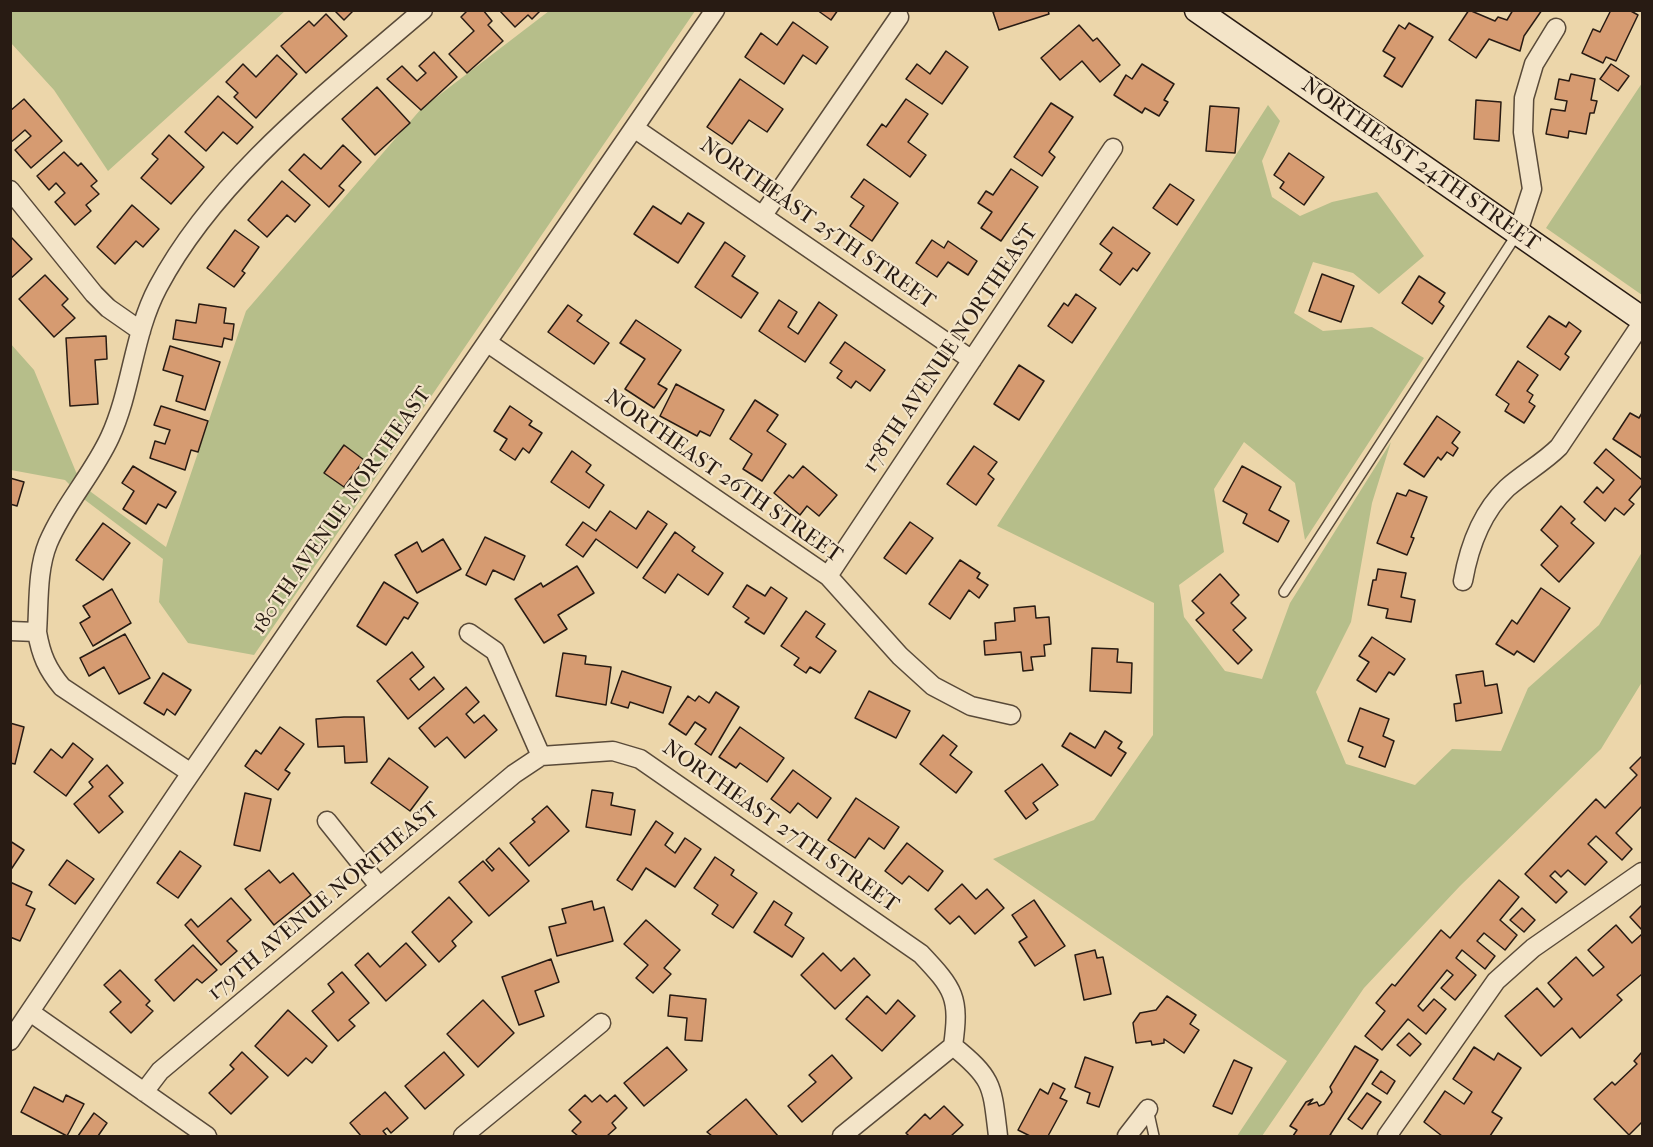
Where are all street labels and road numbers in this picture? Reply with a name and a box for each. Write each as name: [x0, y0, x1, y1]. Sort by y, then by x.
street label: NORTHEAST 24TH STREET: [1296, 73, 1544, 257]
street label: NORTHEAST 25TH STREET: [694, 133, 940, 315]
street label: 178TH AVENUE NORTHEAST: [858, 220, 1044, 478]
street label: 180TH AVENUE NORTHEAST: [246, 382, 438, 640]
street label: NORTHEAST 26TH STREET: [599, 385, 847, 569]
street label: NORTHEAST 27TH STREET: [657, 735, 903, 919]
street label: 179TH AVENUE NORTHEAST: [203, 797, 445, 1007]

